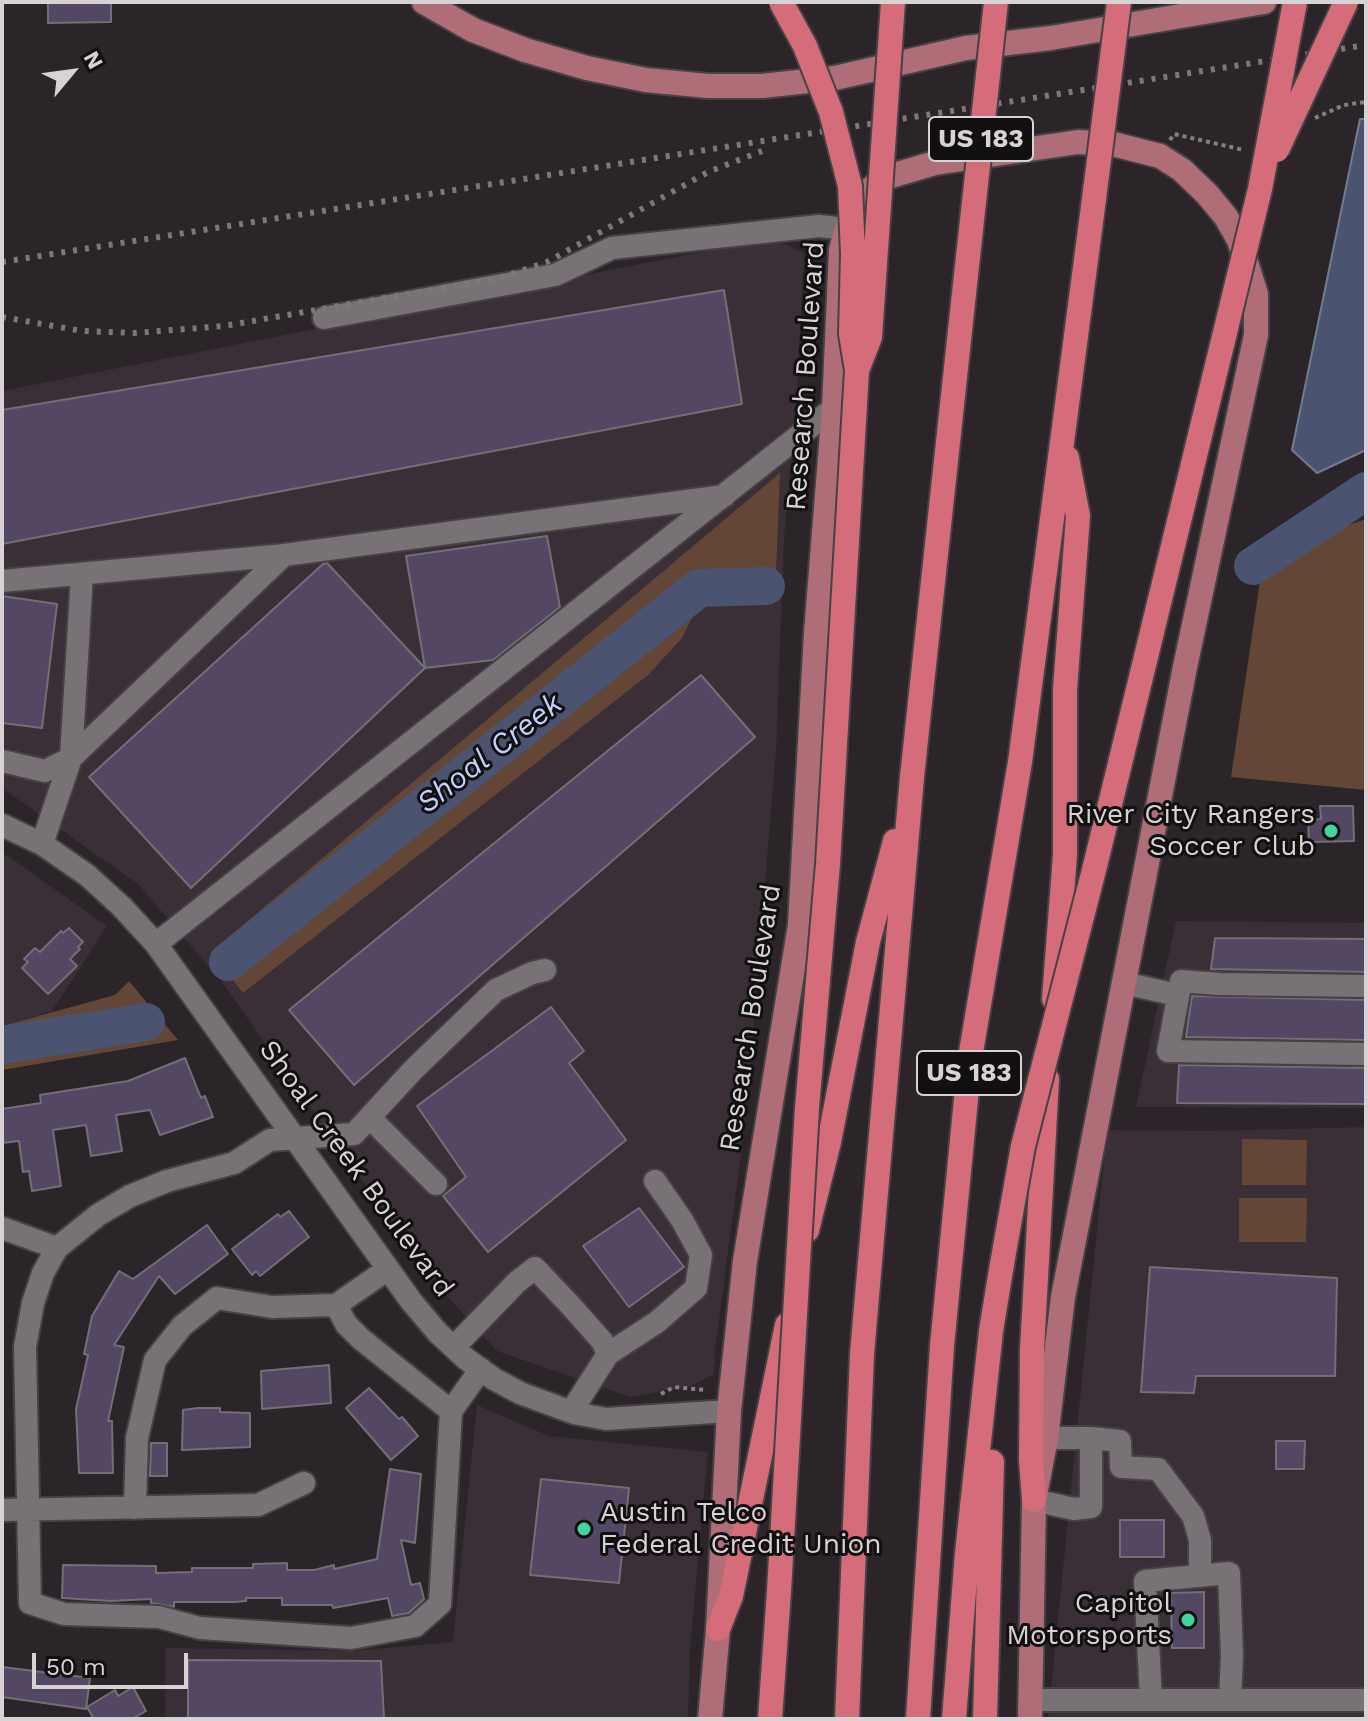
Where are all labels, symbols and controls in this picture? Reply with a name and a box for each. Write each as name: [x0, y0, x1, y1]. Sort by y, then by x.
north arrow: [32, 32, 112, 112]
text: N: [79, 47, 108, 73]
road number: US 183: [929, 117, 1033, 161]
street label: Research Boulevard: [780, 240, 832, 512]
water label: Shoal Creek: [410, 686, 570, 822]
place label: River City Rangers Soccer Club: [1067, 798, 1315, 864]
marker: River City Rangers Soccer Club: [1322, 822, 1340, 840]
street label: Research Boulevard: [713, 882, 789, 1154]
street label: Shoal Creek Boulevard: [252, 1034, 460, 1304]
road number: US 183: [917, 1051, 1021, 1095]
place label: Austin Telco Federal Credit Union: [600, 1496, 882, 1562]
marker: Austin Telco Federal Credit Union: [575, 1520, 593, 1538]
place label: Capitol Motorsports: [1006, 1587, 1172, 1653]
marker: Capitol Motorsports: [1179, 1611, 1197, 1629]
scale bar: [36, 1637, 192, 1687]
text: 50 m: [46, 1653, 106, 1681]

